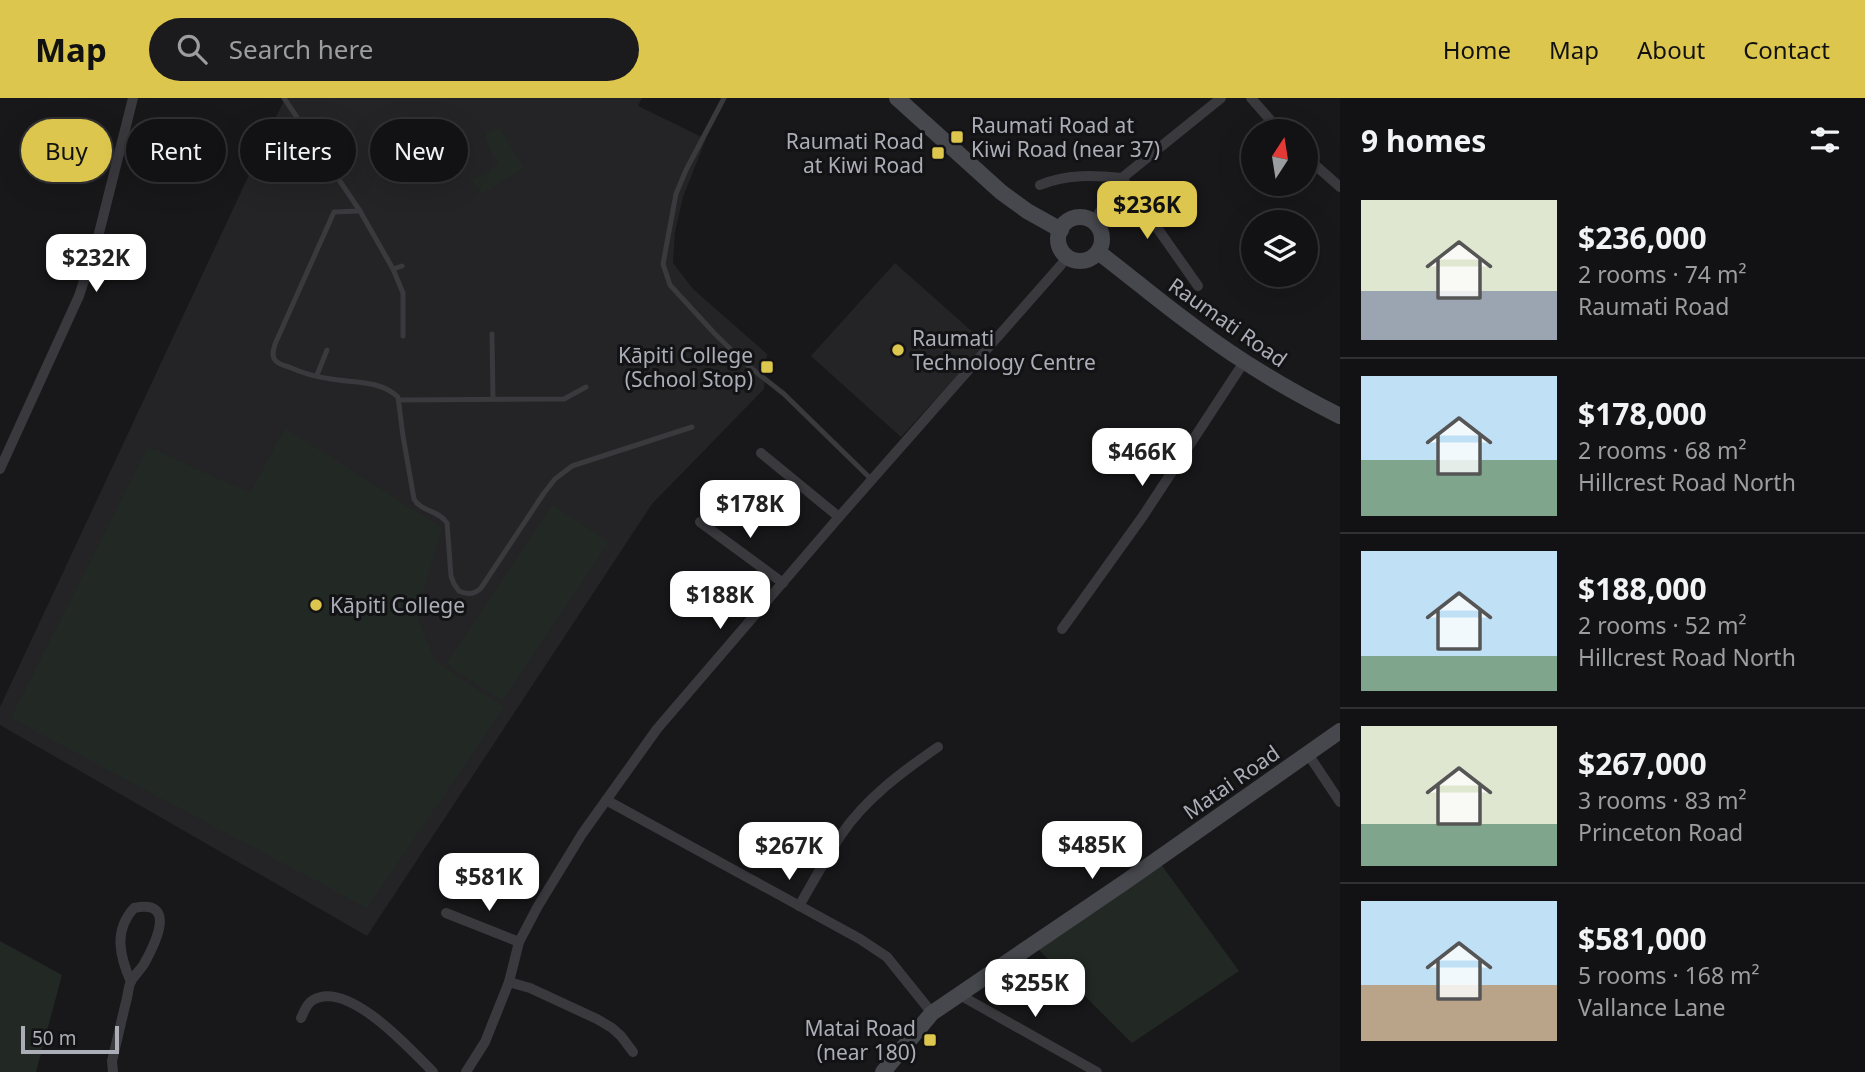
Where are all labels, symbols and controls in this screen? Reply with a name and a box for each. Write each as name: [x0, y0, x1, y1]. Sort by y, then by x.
search box: [149, 18, 639, 81]
text: Map: [35, 27, 107, 72]
icon: search: [173, 30, 211, 68]
text: Search here: [229, 31, 373, 67]
text: Home: [1443, 33, 1511, 66]
text: Map: [1549, 33, 1599, 66]
text: About: [1637, 33, 1705, 66]
text: Contact: [1743, 33, 1830, 66]
place label: Raumati Road at Kiwi Road (near 37): [971, 111, 1160, 163]
chip: Buy: [21, 119, 112, 182]
chip: Rent: [126, 119, 226, 182]
chip: Filters: [240, 119, 356, 182]
chip: New: [370, 119, 468, 182]
north arrow: [1241, 119, 1318, 196]
map controls: [1241, 119, 1318, 287]
text: 9 homes: [1361, 120, 1486, 161]
icon: filters: [1806, 121, 1844, 159]
place label: Raumati Road at Kiwi Road: [786, 127, 924, 179]
marker: Raumati Road at Kiwi Road (near 37): [949, 129, 965, 145]
marker: Raumati Road at Kiwi Road: [930, 145, 946, 161]
pin: $236K: [1098, 181, 1196, 241]
text: $236K: [1113, 188, 1181, 220]
button: layers: [1241, 210, 1318, 287]
text: $236,000: [1578, 217, 1707, 258]
icon: home: [1417, 228, 1501, 312]
pin: $232K: [47, 234, 145, 294]
text: $232K: [62, 241, 130, 273]
text: 2 rooms · 74 m²: [1578, 258, 1747, 290]
street label: Raumati Road: [1163, 271, 1293, 373]
text: Raumati Road: [1578, 290, 1729, 322]
place label: Raumati Technology Centre: [912, 324, 1096, 376]
place label: Kāpiti College (School Stop): [618, 341, 753, 393]
marker: Raumati Technology Centre: [890, 342, 906, 358]
marker: Kāpiti College (School Stop): [759, 359, 775, 375]
text: $178,000: [1578, 393, 1707, 434]
icon: home: [1417, 404, 1501, 488]
pin: $466K: [1093, 428, 1191, 488]
text: 2 rooms · 68 m²: [1578, 434, 1747, 466]
text: $466K: [1108, 435, 1176, 467]
text: Hillcrest Road North: [1578, 466, 1796, 498]
pin: $178K: [701, 480, 799, 540]
text: $178K: [716, 487, 784, 519]
text: $188,000: [1578, 568, 1707, 609]
pin: $188K: [671, 572, 769, 631]
text: $188K: [686, 578, 754, 610]
icon: home: [1417, 579, 1501, 663]
place label: Kāpiti College: [330, 591, 465, 619]
marker: Kāpiti College: [308, 597, 324, 613]
text: 2 rooms · 52 m²: [1578, 609, 1747, 641]
text: Hillcrest Road North: [1578, 641, 1796, 673]
street label: Matai Road: [1177, 739, 1285, 825]
text: $267,000: [1578, 743, 1707, 784]
icon: home: [1417, 754, 1501, 838]
text: 3 rooms · 83 m²: [1578, 784, 1747, 816]
text: Princeton Road: [1578, 816, 1743, 848]
pin: $267K: [740, 822, 838, 882]
pin: $485K: [1043, 822, 1141, 881]
text: $485K: [1058, 828, 1126, 860]
text: $267K: [755, 829, 823, 861]
pin: $581K: [440, 854, 538, 913]
text: $581K: [455, 860, 523, 892]
text: $581,000: [1578, 918, 1707, 959]
icon: home: [1417, 929, 1501, 1013]
text: 5 rooms · 168 m²: [1578, 959, 1760, 991]
pin: $255K: [986, 960, 1084, 1019]
text: $255K: [1001, 966, 1069, 998]
text: Vallance Lane: [1578, 991, 1725, 1023]
place label: Matai Road (near 180): [804, 1014, 916, 1066]
scale bar: [21, 1023, 119, 1055]
text: 50 m: [32, 1025, 76, 1051]
marker: Matai Road (near 180): [922, 1032, 938, 1048]

